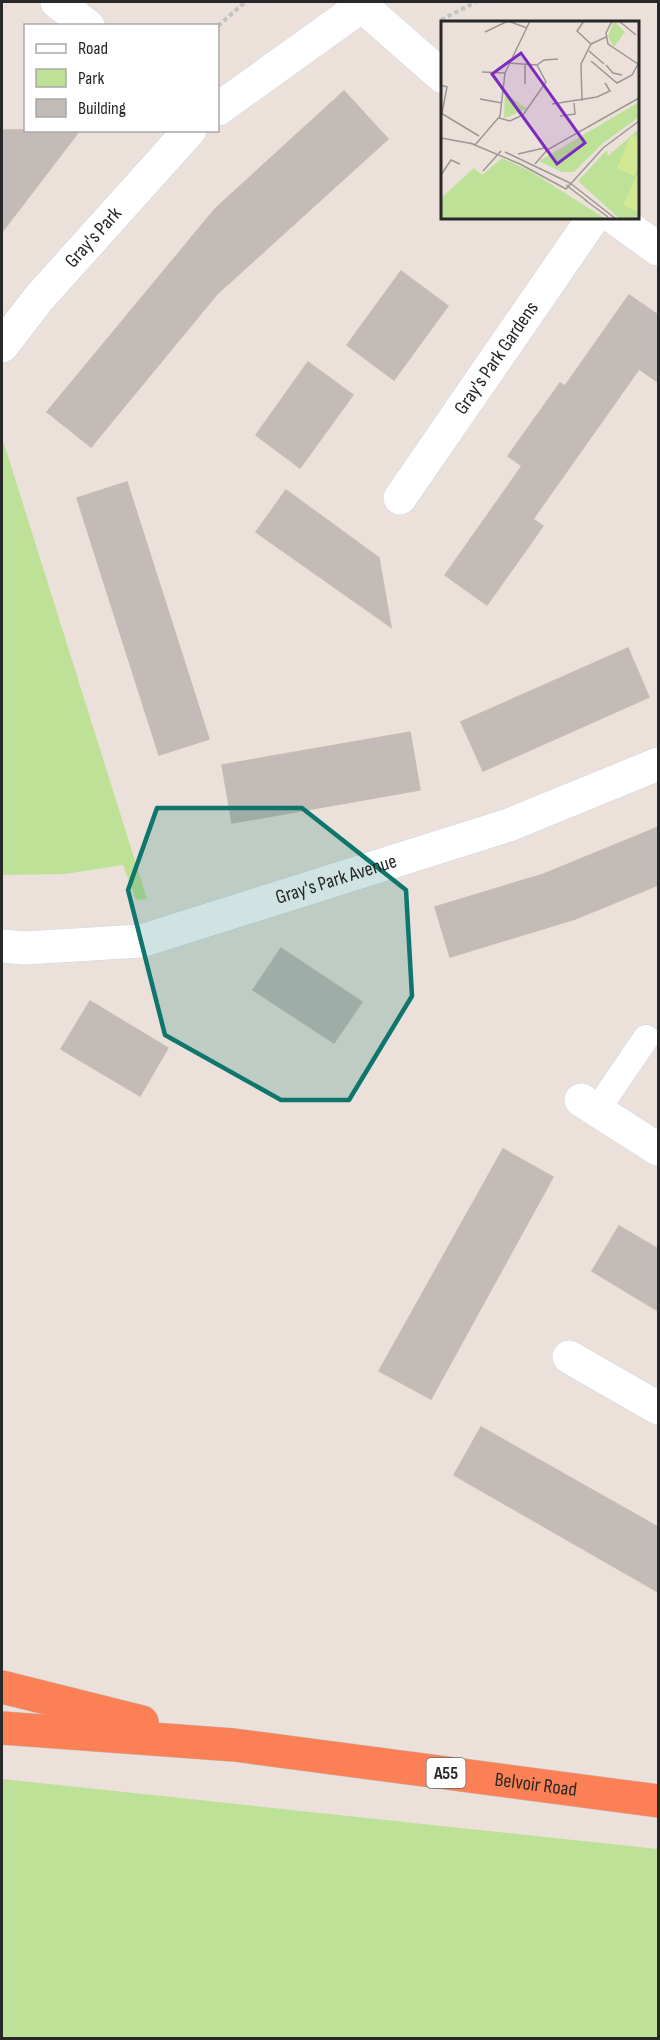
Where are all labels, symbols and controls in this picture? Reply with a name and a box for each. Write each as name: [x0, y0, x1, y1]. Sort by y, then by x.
inset map: [441, 21, 639, 219]
legend: [24, 24, 219, 132]
text: Road: [78, 38, 108, 59]
text: Park: [78, 68, 104, 89]
text: Building: [78, 98, 126, 119]
street label: Gray's Park: [60, 202, 127, 273]
street label: Gray's Park Gardens: [449, 297, 544, 419]
street label: Gray's Park Avenue: [273, 849, 400, 910]
road number: A55: [426, 1758, 466, 1788]
street label: Belvoir Road: [493, 1768, 578, 1802]

